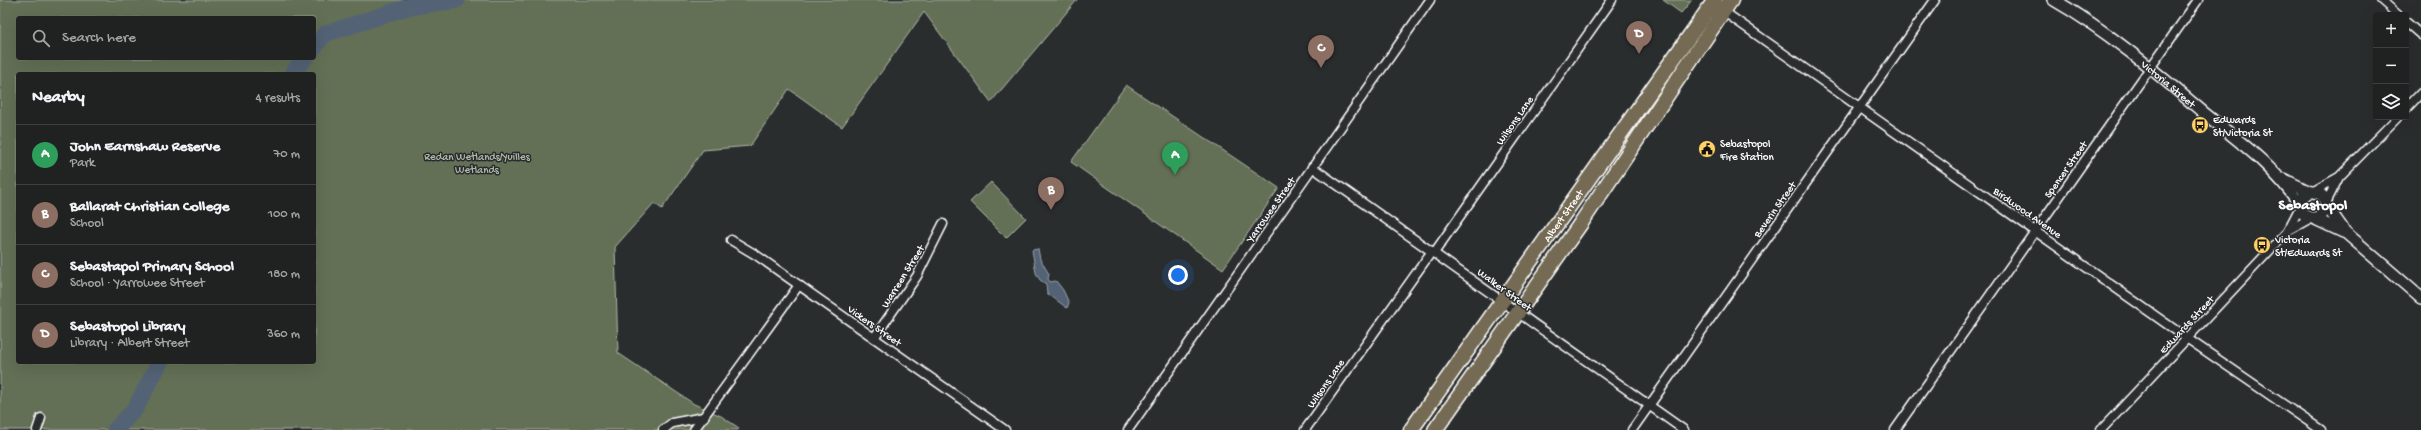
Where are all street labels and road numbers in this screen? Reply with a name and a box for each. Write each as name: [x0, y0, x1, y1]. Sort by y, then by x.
street label: Victoria Street: [2137, 58, 2198, 112]
street label: Wilsons Lane: [1494, 94, 1537, 148]
street label: Spencer Street: [2043, 138, 2092, 201]
street label: Yarrowee Street: [1244, 174, 1299, 246]
street label: Beverin Street: [1751, 179, 1800, 241]
street label: Birdwood Avenue: [1990, 185, 2063, 242]
street label: Albert Street: [1542, 187, 1588, 245]
street label: Warreen Street: [880, 242, 929, 311]
street label: Walker Street: [1474, 267, 1535, 315]
street label: Edwards Street: [2158, 293, 2218, 357]
street label: Vickers Street: [844, 303, 904, 350]
street label: Wilsons Lane: [1305, 357, 1348, 411]

